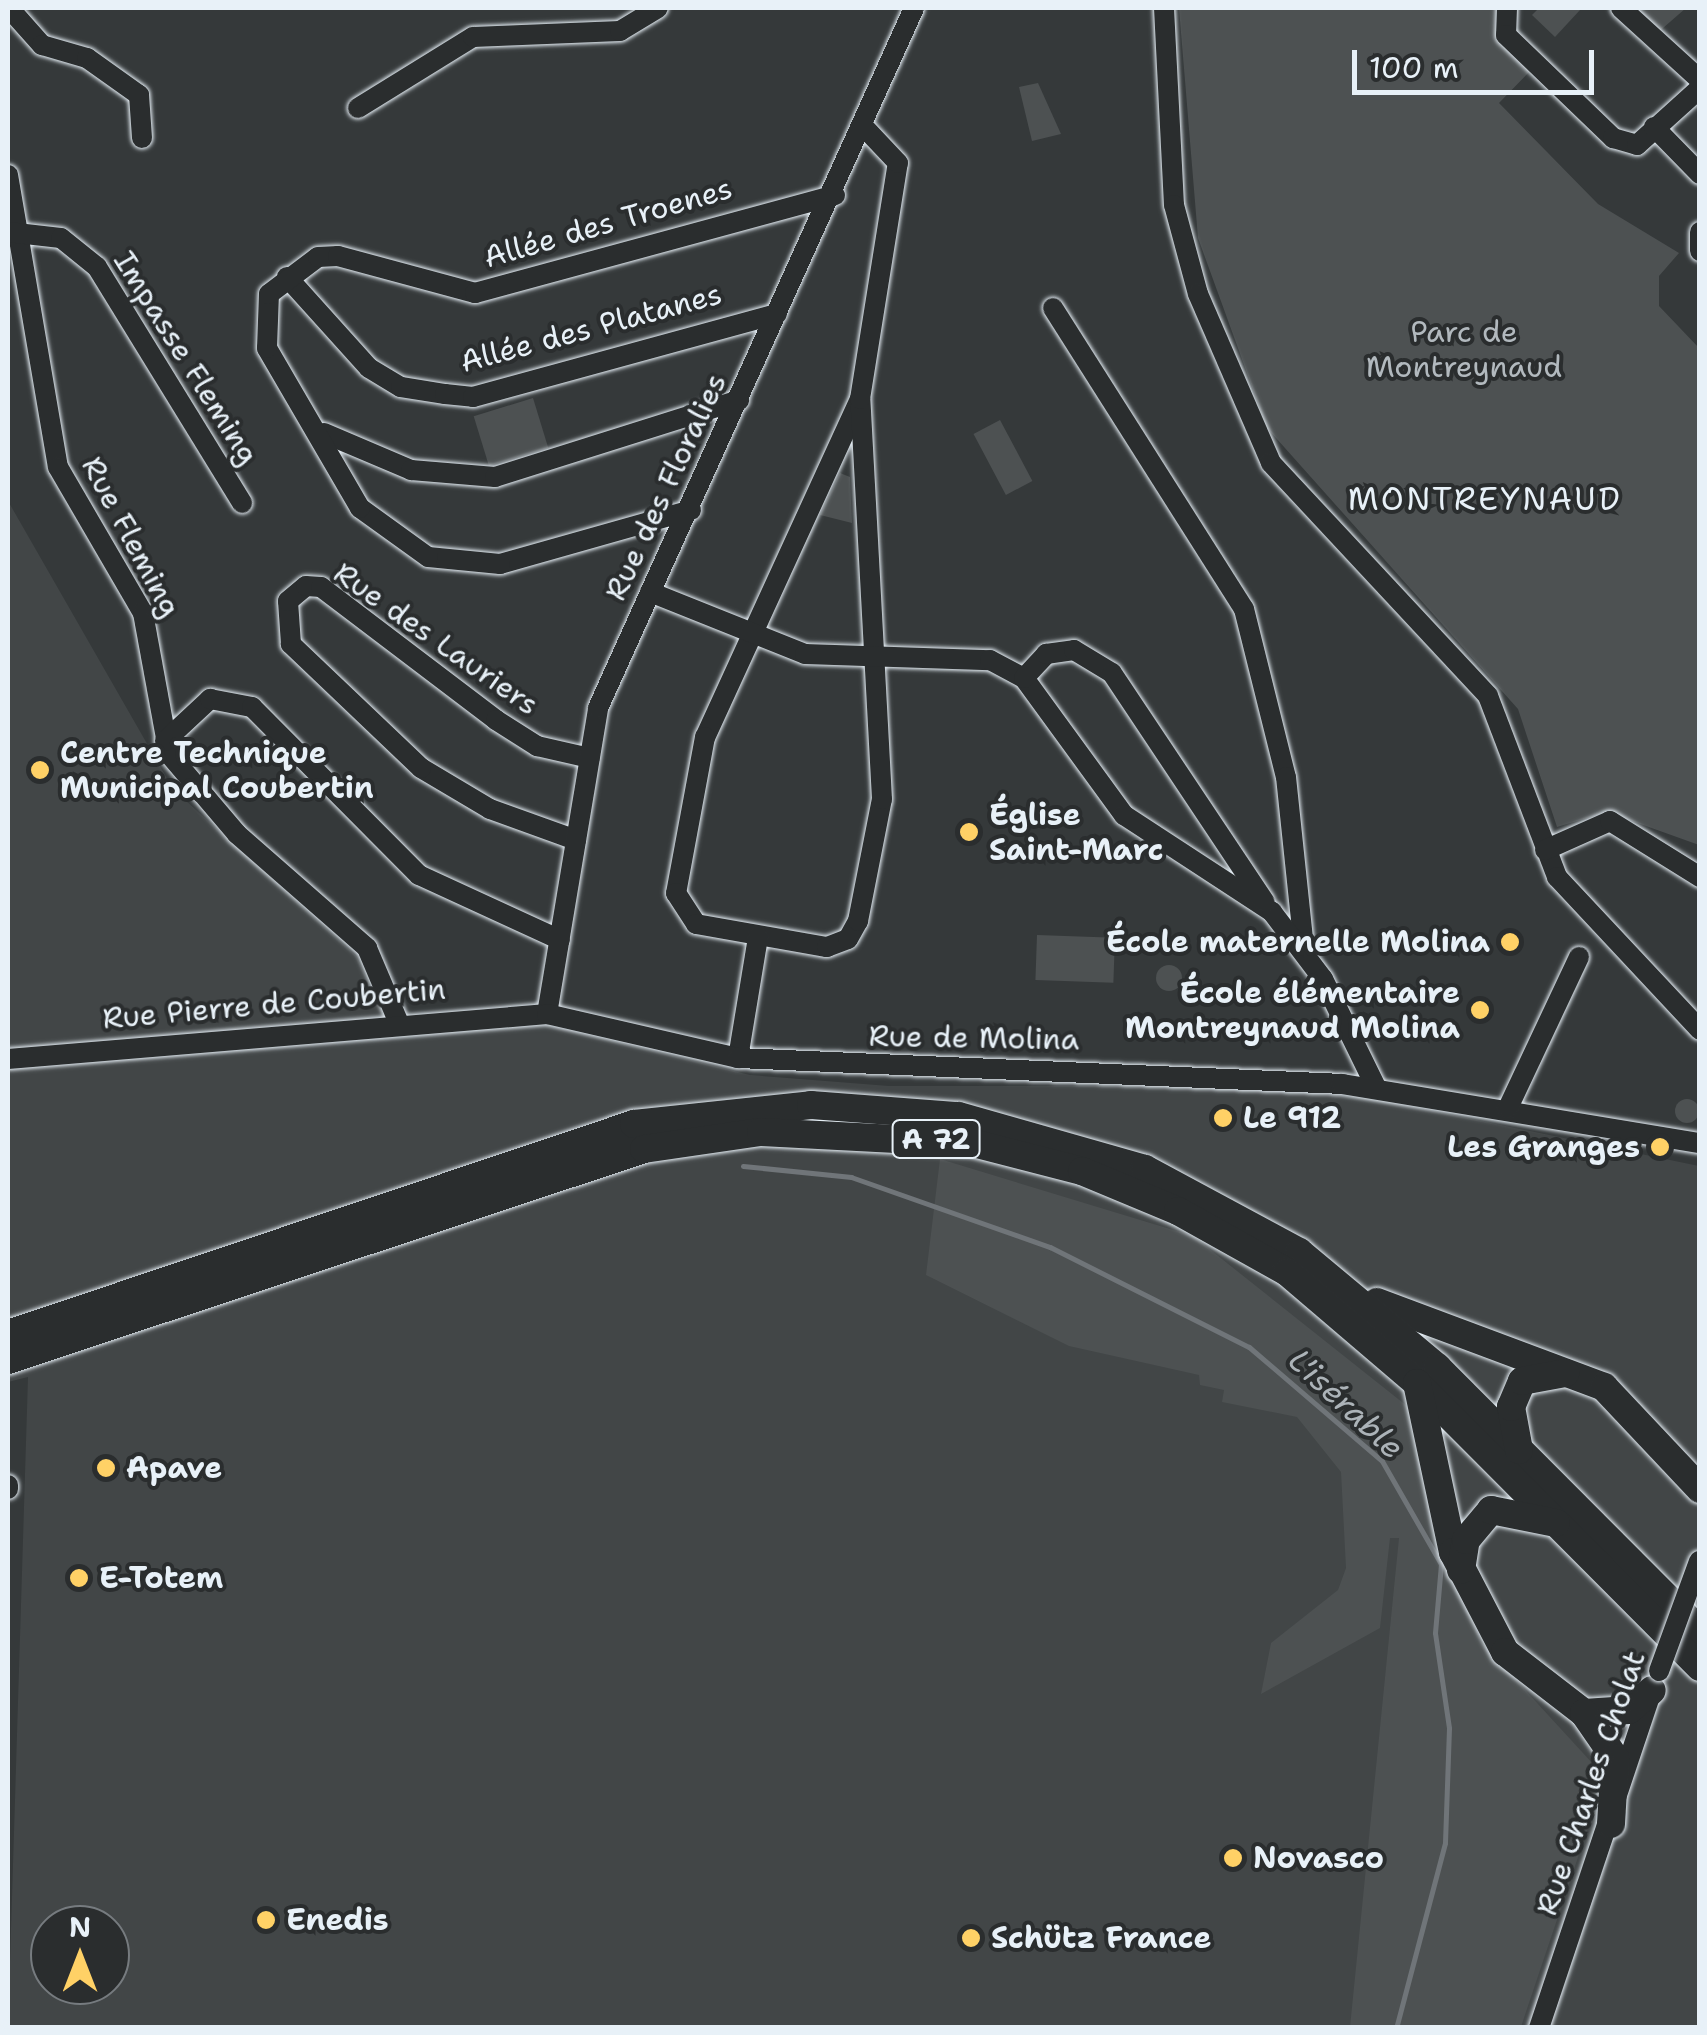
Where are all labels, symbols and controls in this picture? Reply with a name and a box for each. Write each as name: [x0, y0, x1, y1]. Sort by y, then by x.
scale bar: [1357, 30, 1600, 92]
text: 100 m: [1369, 47, 1459, 88]
street label: Allée des Troenes: [480, 170, 736, 276]
street label: Impasse Fleming: [106, 245, 266, 471]
street label: Allée des Platanes: [456, 276, 726, 380]
park label: Parc de Montreynaud: [1366, 314, 1562, 384]
street label: Rue des Floralies: [598, 368, 734, 606]
street label: Rue Fleming: [74, 451, 188, 623]
district label: MONTREYNAUD: [1348, 480, 1622, 518]
street label: Rue des Lauriers: [327, 555, 545, 723]
place label: Centre Technique Municipal Coubertin: [60, 735, 374, 806]
marker: Centre Technique Municipal Coubertin: [29, 759, 51, 781]
place label: Église Saint-Marc: [989, 797, 1164, 868]
marker: Église Saint-Marc: [958, 821, 980, 843]
place label: École maternelle Molina: [1106, 924, 1490, 960]
marker: École maternelle Molina: [1499, 931, 1521, 953]
street label: Rue Pierre de Coubertin: [101, 971, 447, 1037]
place label: École élémentaire Montreynaud Molina: [1125, 975, 1460, 1046]
marker: École élémentaire Montreynaud Molina: [1469, 999, 1491, 1021]
street label: Rue de Molina: [868, 1018, 1080, 1058]
place label: Le 912: [1243, 1100, 1341, 1136]
marker: Le 912: [1212, 1107, 1234, 1129]
road number: A 72: [891, 1116, 981, 1162]
place label: Les Granges: [1447, 1129, 1640, 1165]
marker: Les Granges: [1649, 1136, 1671, 1158]
water label: L'isérable: [1280, 1341, 1412, 1467]
place label: Apave: [126, 1450, 222, 1486]
marker: Apave: [95, 1457, 117, 1479]
place label: E-Totem: [99, 1560, 223, 1596]
marker: E-Totem: [68, 1567, 90, 1589]
street label: Rue Charles Cholat: [1529, 1646, 1653, 1920]
place label: Novasco: [1253, 1840, 1384, 1876]
marker: Novasco: [1222, 1847, 1244, 1869]
place label: Enedis: [286, 1902, 389, 1938]
north arrow: [30, 1905, 130, 2005]
text: N: [69, 1908, 91, 1946]
marker: Enedis: [255, 1909, 277, 1931]
place label: Schütz France: [991, 1920, 1211, 1956]
marker: Schütz France: [960, 1927, 982, 1949]

